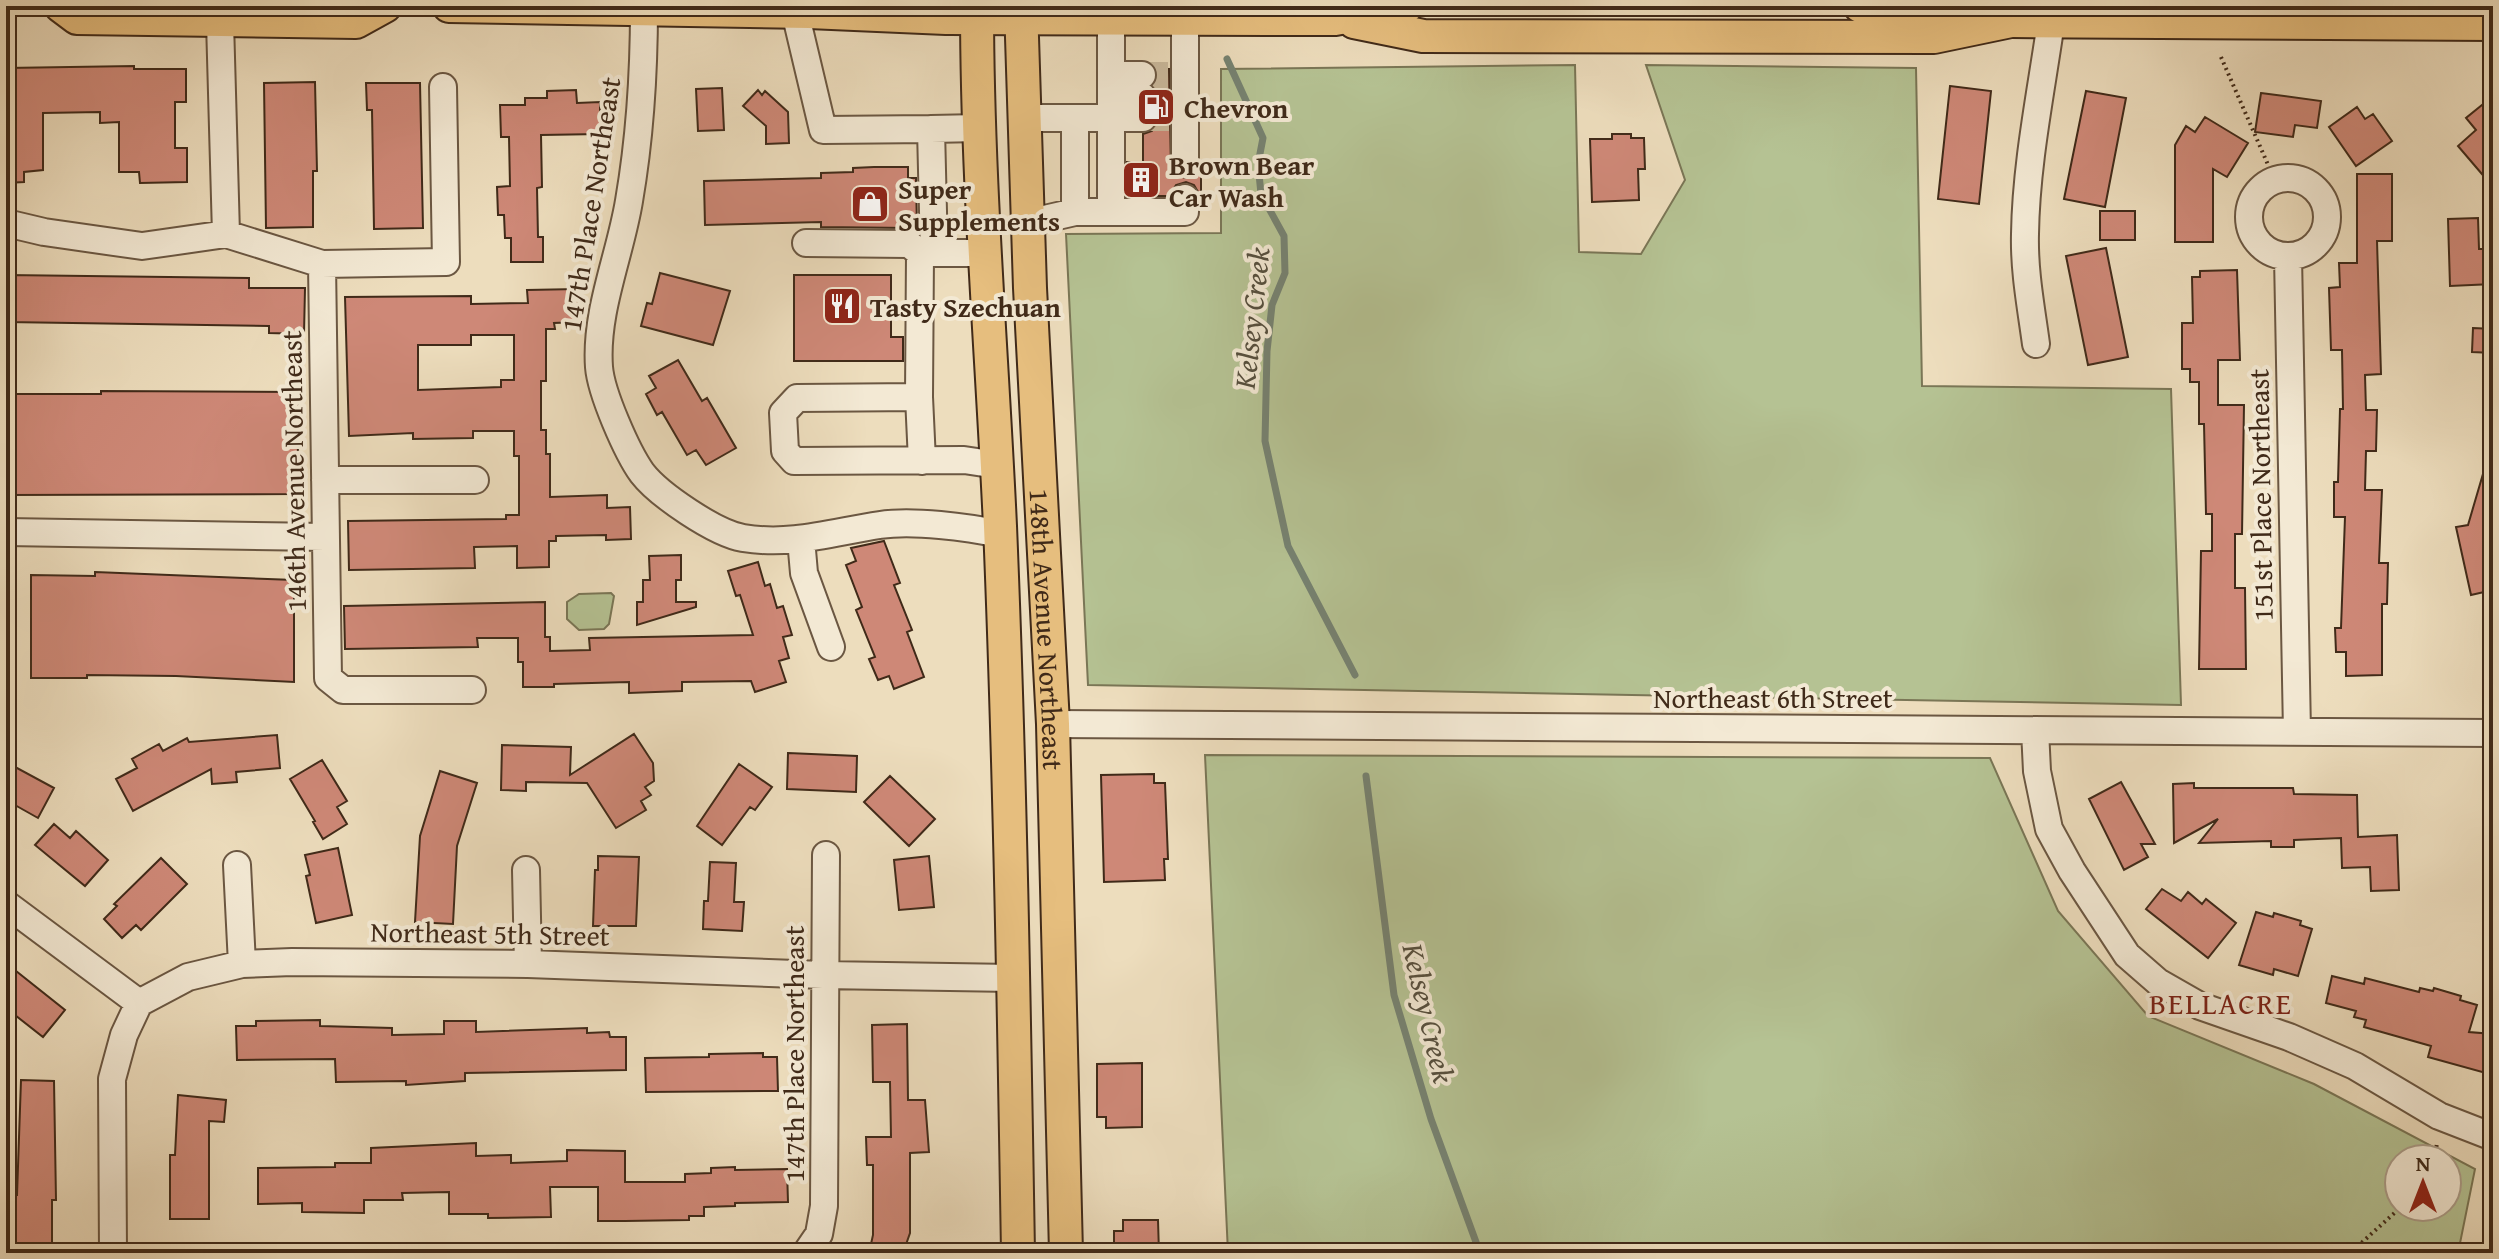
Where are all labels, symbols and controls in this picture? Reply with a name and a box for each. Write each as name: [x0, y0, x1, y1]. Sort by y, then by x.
street label: 147th Place Northeast: [550, 74, 630, 334]
fuel station icon: Chevron: [1135, 86, 1177, 128]
place label: Chevron: [1184, 87, 1289, 128]
place label: Brown Bear Car Wash: [1169, 144, 1315, 217]
building icon: Brown Bear Car Wash: [1120, 159, 1162, 201]
place label: Super Supplements: [898, 168, 1060, 241]
shop icon: Super Supplements: [849, 183, 891, 225]
water label: Kelsey Creek: [1222, 245, 1280, 392]
restaurant icon: Tasty Szechuan: [821, 285, 863, 327]
place label: Tasty Szechuan: [870, 286, 1061, 327]
street label: 146th Avenue Northeast: [270, 330, 316, 612]
street label: 151st Place Northeast: [2237, 368, 2283, 622]
street label: 148th Avenue Northeast: [1020, 488, 1075, 771]
street label: Northeast 6th Street: [1653, 677, 1893, 718]
street label: Northeast 5th Street: [370, 910, 610, 956]
street label: 147th Place Northeast: [773, 925, 814, 1183]
water label: Kelsey Creek: [1391, 938, 1466, 1087]
district label: BELLACRE: [2149, 981, 2293, 1025]
north arrow: [2383, 1143, 2463, 1223]
text: N: [2416, 1147, 2431, 1179]

